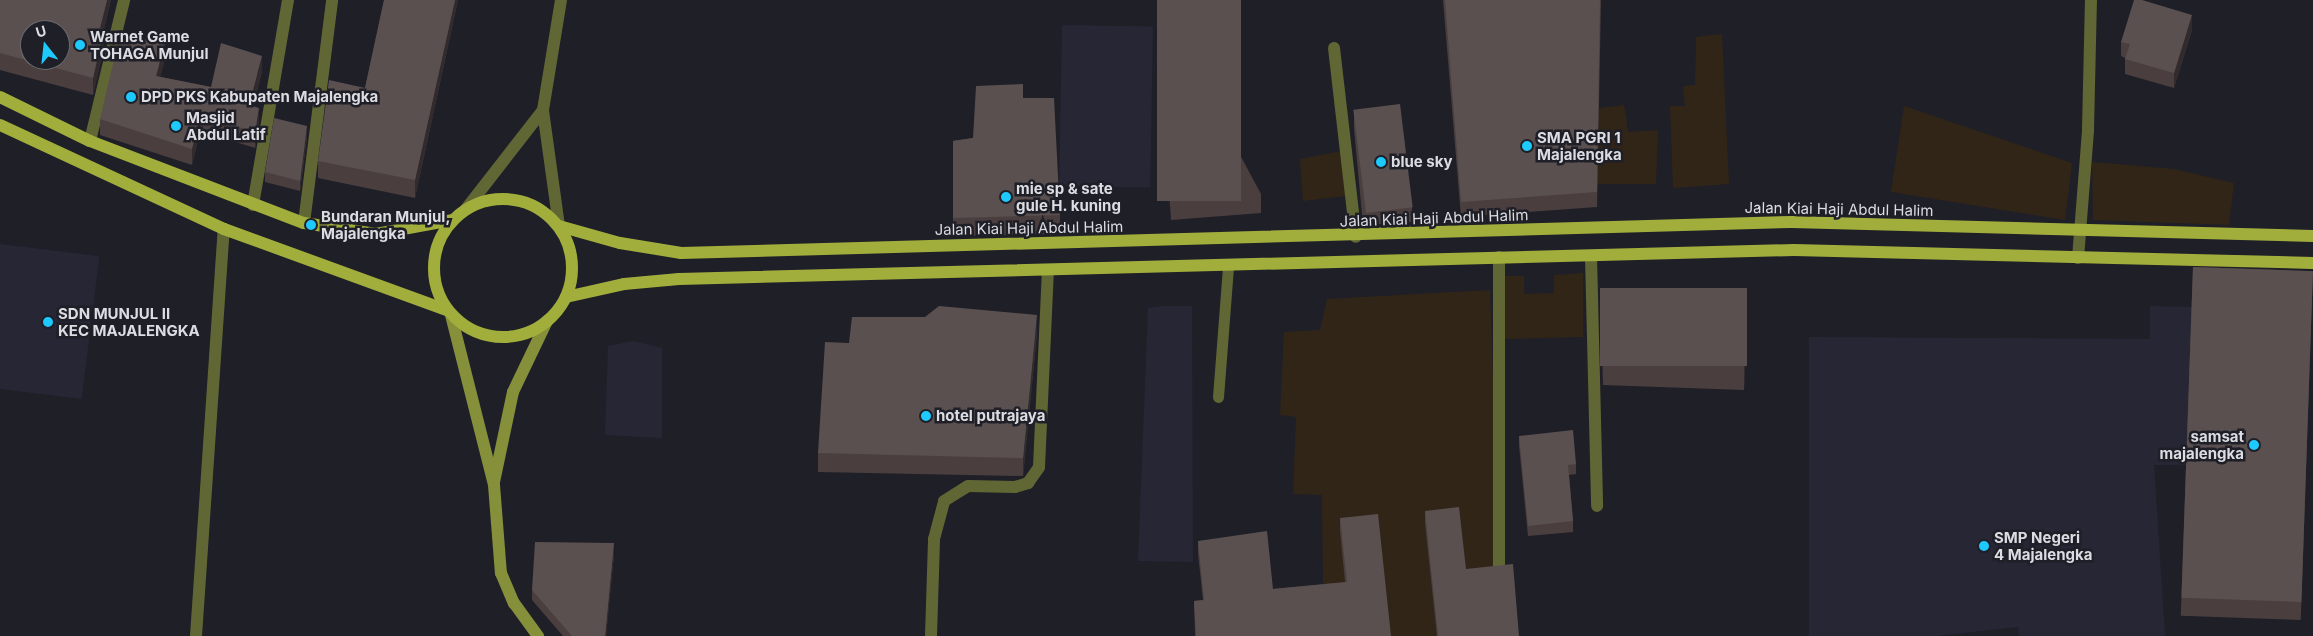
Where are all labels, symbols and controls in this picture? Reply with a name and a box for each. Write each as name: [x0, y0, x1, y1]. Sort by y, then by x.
north arrow: [20, 20, 70, 70]
text: U: [34, 21, 48, 41]
place label: Warnet Game TOHAGA Munjul: [90, 27, 209, 62]
marker: Warnet Game TOHAGA Munjul: [74, 39, 86, 51]
place label: DPD PKS Kabupaten Majalengka: [141, 88, 378, 106]
marker: DPD PKS Kabupaten Majalengka: [125, 91, 137, 103]
place label: Masjid Abdul Latif: [186, 108, 266, 143]
marker: Masjid Abdul Latif: [170, 120, 182, 132]
place label: SMA PGRI 1 Majalengka: [1537, 128, 1622, 163]
marker: SMA PGRI 1 Majalengka: [1521, 140, 1533, 152]
place label: blue sky: [1391, 153, 1453, 171]
marker: blue sky: [1375, 156, 1387, 168]
place label: mie sp & sate gule H. kuning: [1016, 179, 1121, 214]
marker: mie sp & sate gule H. kuning: [1000, 191, 1012, 203]
street label: Jalan Kiai Haji Abdul Halim: [1744, 198, 1934, 220]
street label: Jalan Kiai Haji Abdul Halim: [1339, 206, 1529, 230]
place label: Bundaran Munjul, Majalengka: [321, 207, 450, 242]
street label: Jalan Kiai Haji Abdul Halim: [934, 217, 1124, 239]
marker: Bundaran Munjul, Majalengka: [305, 219, 317, 231]
place label: SDN MUNJUL II KEC MAJALENGKA: [58, 304, 200, 339]
marker: SDN MUNJUL II KEC MAJALENGKA: [42, 316, 54, 328]
place label: hotel putrajaya: [936, 407, 1045, 425]
marker: hotel putrajaya: [920, 410, 932, 422]
place label: samsat majalengka: [2160, 427, 2244, 462]
marker: samsat majalengka: [2248, 439, 2260, 451]
place label: SMP Negeri 4 Majalengka: [1994, 528, 2092, 563]
marker: SMP Negeri 4 Majalengka: [1978, 540, 1990, 552]

